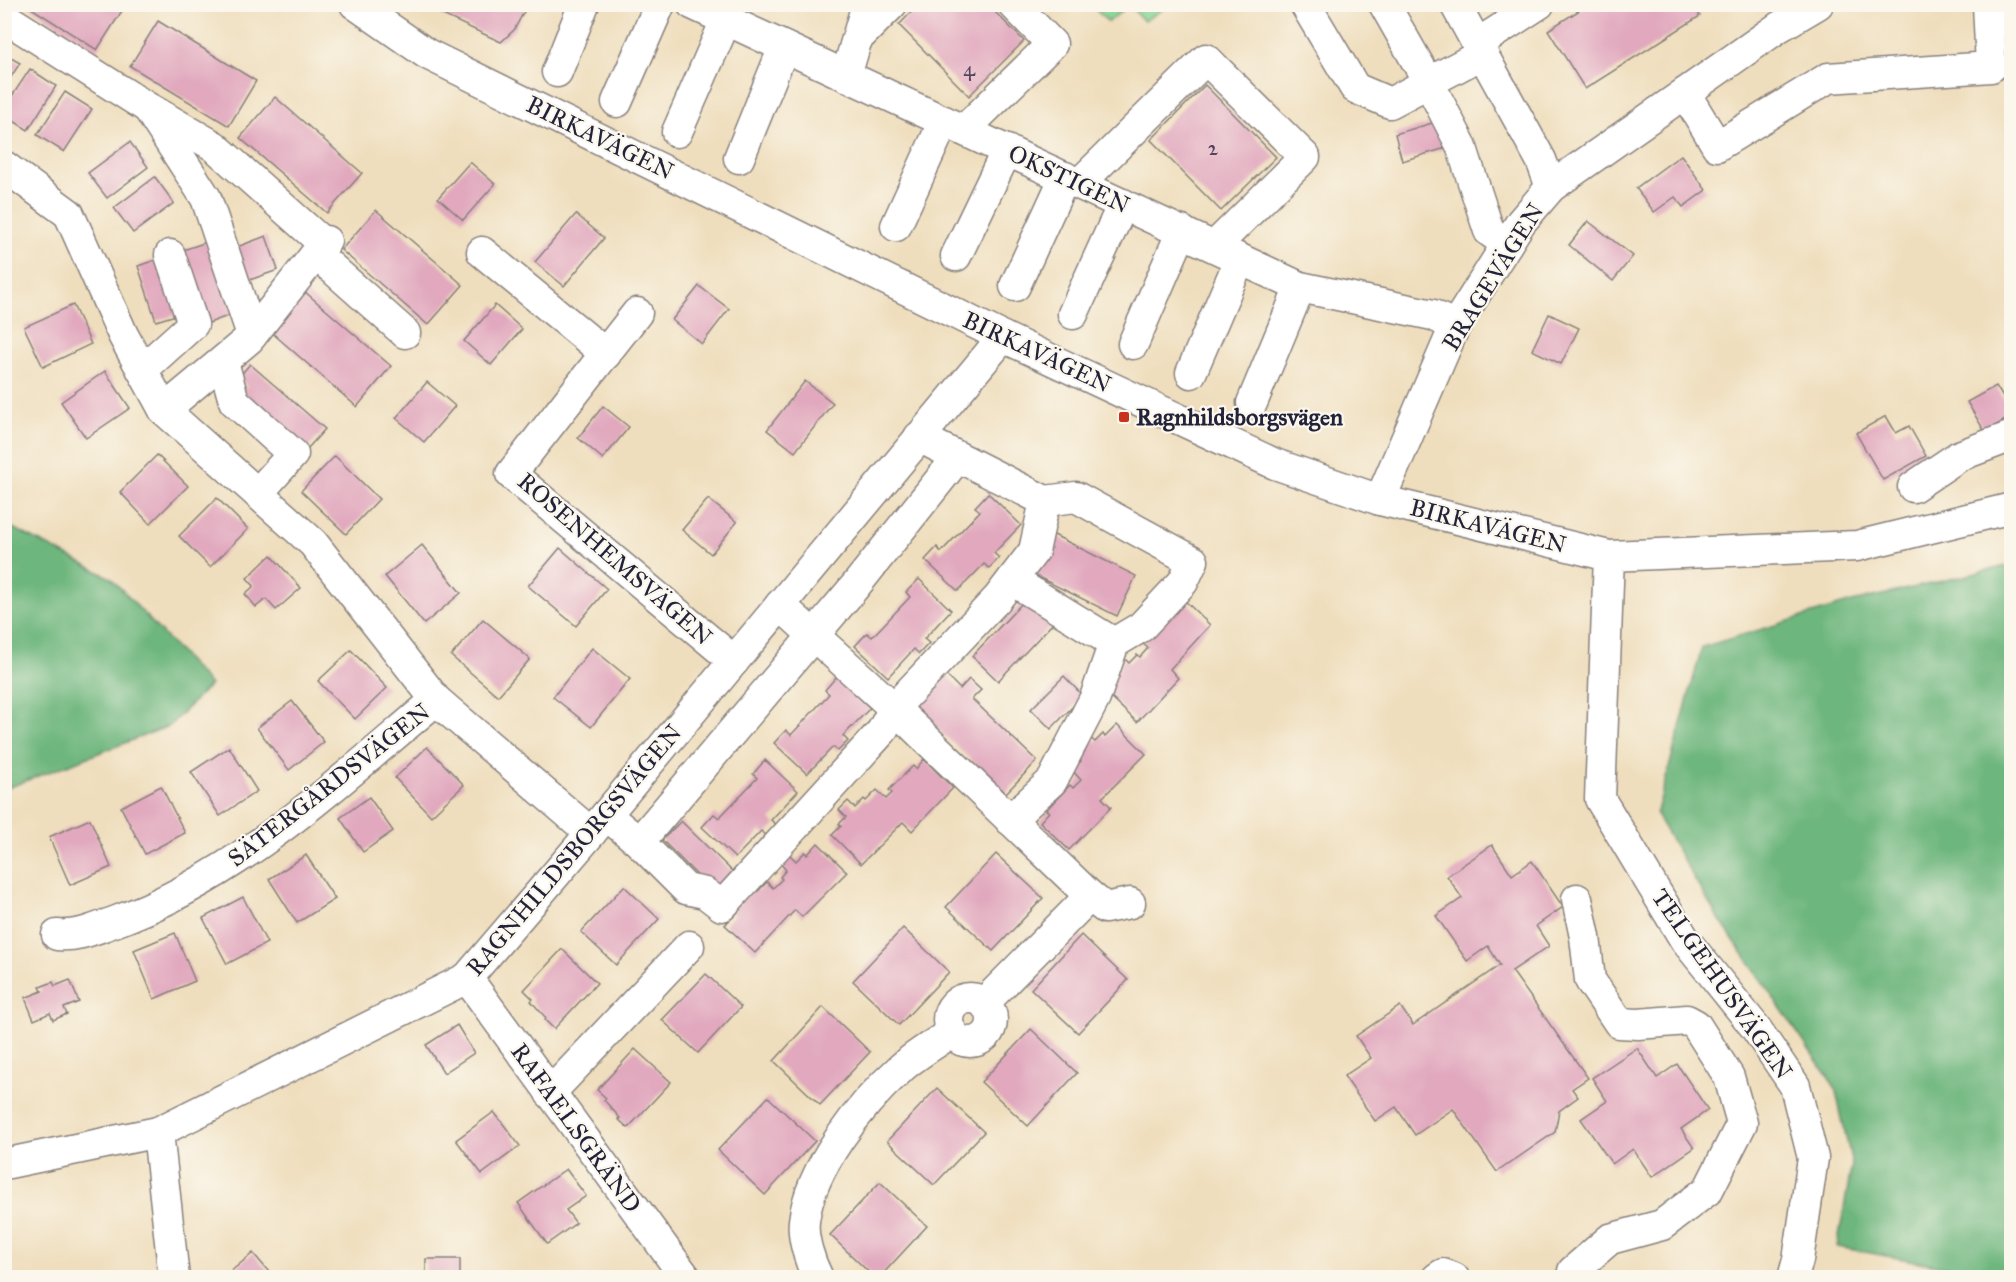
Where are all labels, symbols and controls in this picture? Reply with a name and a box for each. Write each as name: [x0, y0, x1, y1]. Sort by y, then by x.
house number: 4: [963, 56, 976, 82]
street label: BIRKAVÄGEN: [521, 89, 679, 187]
house number: 2: [1208, 135, 1219, 161]
street label: OKSTIGEN: [1004, 138, 1134, 220]
street label: BRAGEVÄGEN: [1436, 198, 1550, 356]
street label: BIRKAVÄGEN: [958, 305, 1116, 399]
place label: Ragnhildsborgsvägen: [1136, 402, 1343, 432]
marker: Ragnhildsborgsvägen: [1117, 410, 1131, 424]
street label: ROSENHEMSVÄGEN: [511, 466, 719, 652]
street label: BIRKAVÄGEN: [1407, 492, 1569, 560]
street label: SÄTERGÅRDSVÄGEN: [222, 697, 436, 873]
street label: RAGNHILDSBORGSVÄGEN: [460, 718, 688, 982]
street label: TELGEHUSVÄGEN: [1645, 883, 1799, 1085]
street label: RAFAELSGRÄND: [504, 1037, 648, 1219]

